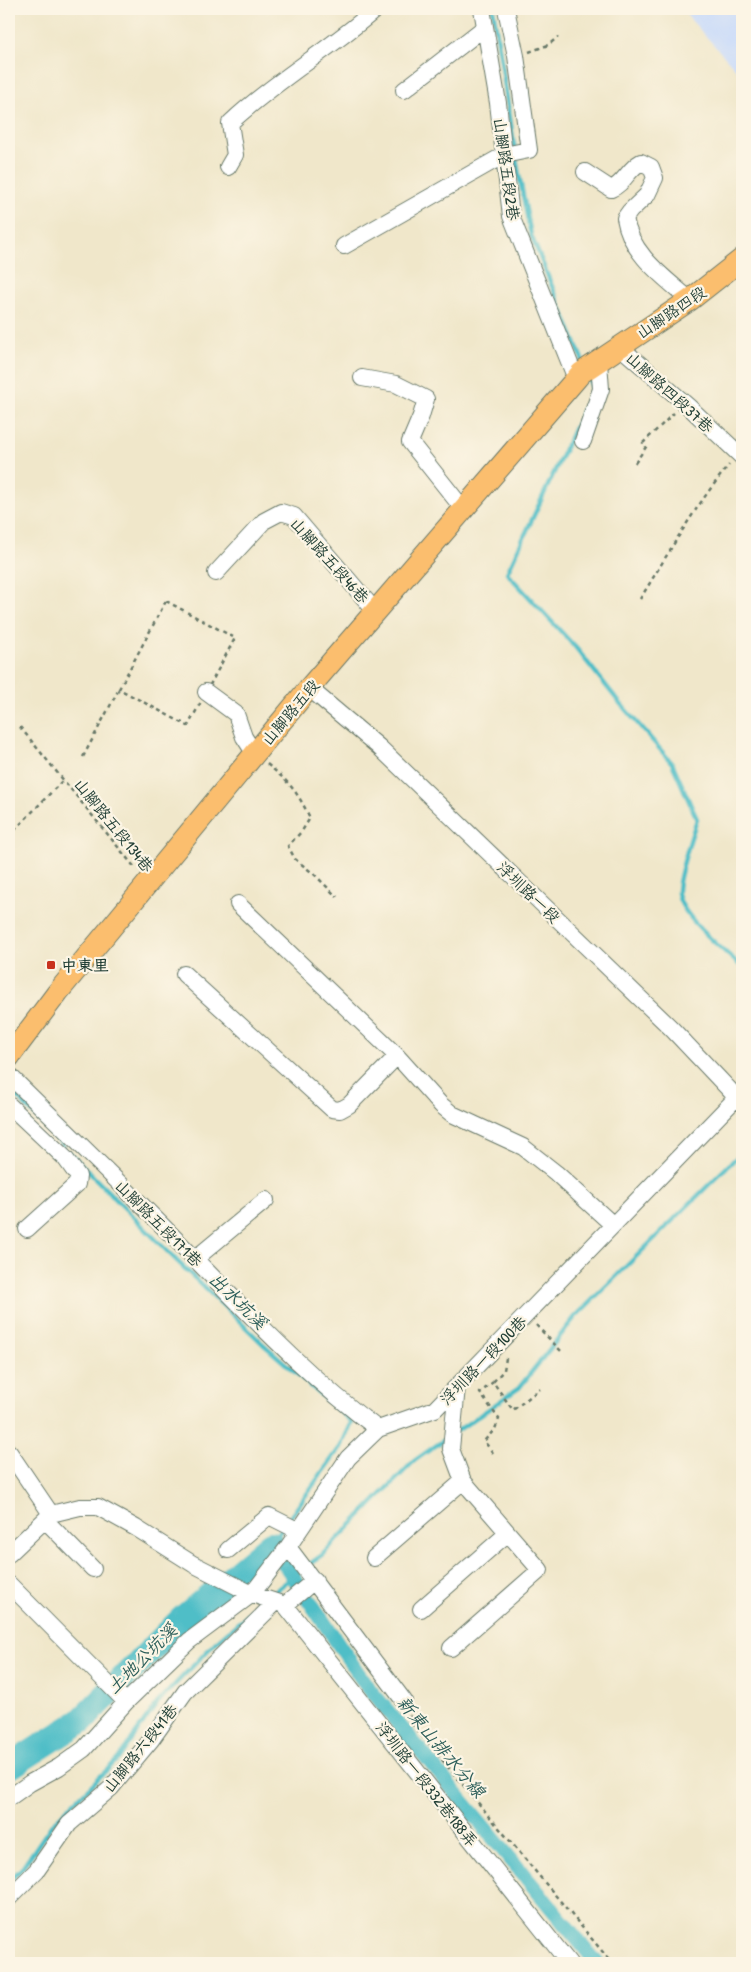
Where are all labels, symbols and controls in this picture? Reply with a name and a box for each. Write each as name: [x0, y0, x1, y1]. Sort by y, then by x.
street label: 山腳路五段2巷: [489, 116, 525, 222]
street label: 山腳路四段: [632, 281, 710, 343]
street label: 山腳路四段37巷: [621, 347, 719, 437]
street label: 山腳路五段46巷: [286, 512, 374, 608]
street label: 山腳路五段: [256, 674, 324, 750]
street label: 山腳路五段134巷: [69, 773, 159, 877]
street label: 浮圳路一段: [493, 856, 565, 928]
place label: 中東里: [61, 954, 109, 976]
marker: 中東里: [45, 959, 57, 971]
street label: 山腳路五段171巷: [110, 1174, 208, 1272]
water label: 出水坑溪: [204, 1267, 274, 1335]
street label: 浮圳路一段100巷: [435, 1311, 531, 1409]
water label: 土地公坑溪: [101, 1617, 183, 1699]
water label: 新東山排水分線: [391, 1690, 492, 1804]
street label: 山腳路六段41巷: [98, 1699, 182, 1797]
street label: 浮圳路一段332巷188弄: [371, 1717, 483, 1851]

